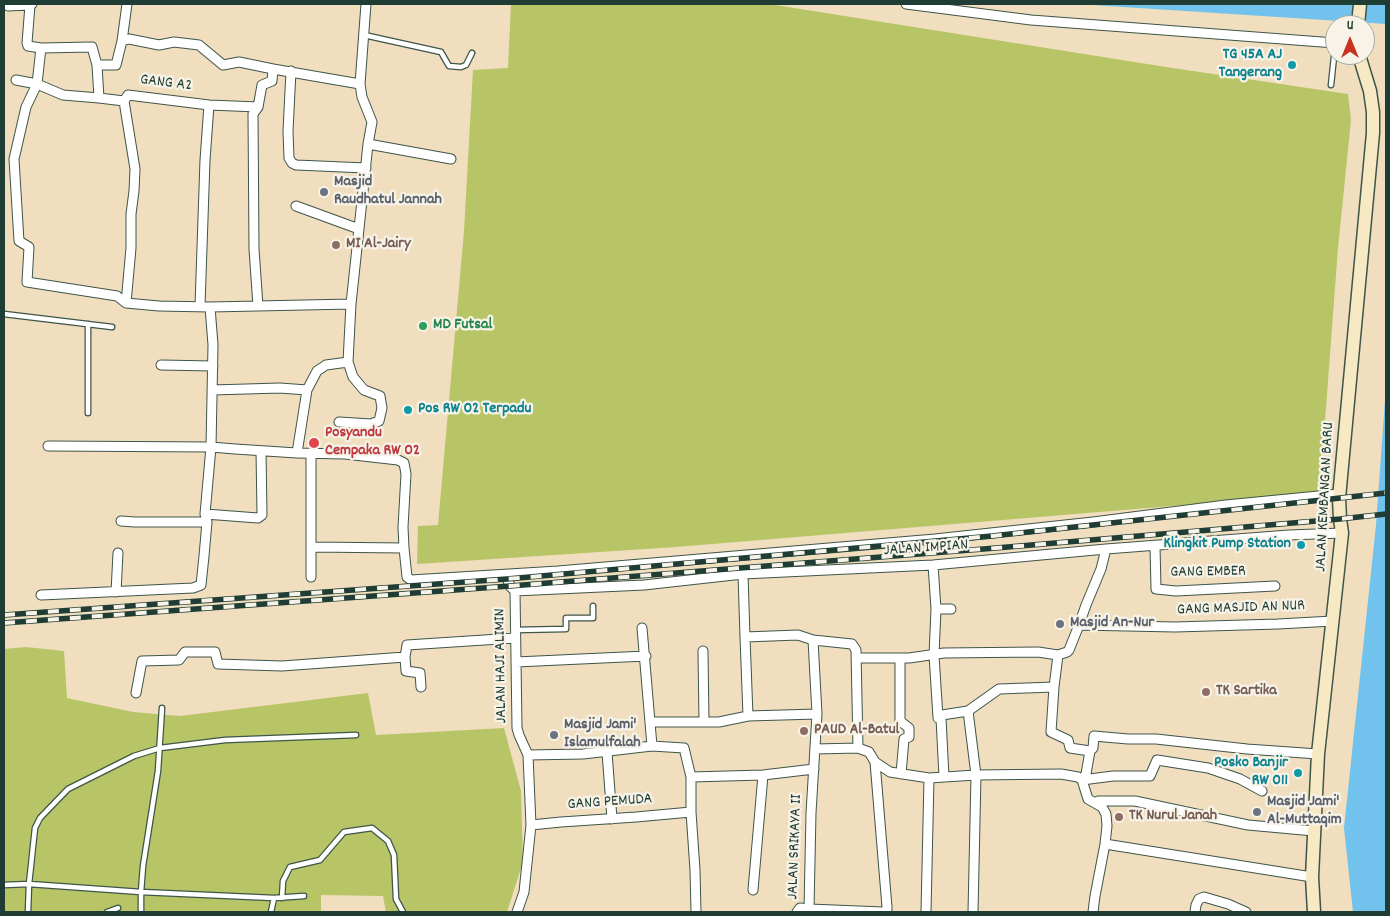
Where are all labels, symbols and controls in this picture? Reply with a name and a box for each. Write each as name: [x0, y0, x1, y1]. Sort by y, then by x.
north arrow: [1325, 15, 1375, 65]
text: U: [1347, 16, 1353, 36]
place label: TG 45A AJ Tangerang: [1219, 46, 1282, 84]
marker: TG 45A AJ Tangerang: [1286, 59, 1298, 71]
street label: GANG A2: [139, 71, 193, 97]
place label: Masjid Raudhatul Jannah: [334, 173, 442, 211]
marker: Masjid Raudhatul Jannah: [318, 186, 330, 198]
place label: MI Al-Jairy: [346, 235, 411, 255]
marker: MI Al-Jairy: [330, 239, 342, 251]
place label: MD Futsal: [433, 316, 492, 336]
marker: MD Futsal: [417, 320, 429, 332]
place label: Pos RW 02 Terpadu: [418, 400, 531, 420]
marker: Pos RW 02 Terpadu: [402, 404, 414, 416]
street label: JALAN KEMBANGAN BARU: [1312, 422, 1340, 572]
place label: Posyandu Cempaka RW 02: [325, 424, 420, 462]
marker: Posyandu Cempaka RW 02: [307, 436, 321, 450]
place label: Klingkit Pump Station: [1163, 535, 1291, 555]
street label: JALAN IMPIAN: [883, 536, 969, 562]
marker: Klingkit Pump Station: [1295, 539, 1307, 551]
street label: GANG EMBER: [1170, 563, 1246, 583]
street label: GANG MASJID AN NUR: [1177, 597, 1305, 621]
street label: JALAN HAJI ALIMIN: [491, 608, 513, 724]
place label: Masjid An-Nur: [1070, 614, 1154, 634]
marker: Masjid An-Nur: [1054, 618, 1066, 630]
place label: TK Sartika: [1216, 682, 1277, 702]
marker: TK Sartika: [1200, 686, 1212, 698]
place label: Masjid Jami' Islamulfalah: [564, 716, 640, 754]
place label: PAUD Al-Batul: [814, 721, 899, 741]
marker: PAUD Al-Batul: [798, 725, 810, 737]
marker: Masjid Jami' Islamulfalah: [548, 729, 560, 741]
place label: Posko Banjir RW 011: [1214, 754, 1288, 792]
marker: Posko Banjir RW 011: [1292, 767, 1304, 779]
street label: GANG PEMUDA: [567, 790, 653, 816]
place label: Masjid Jami' Al-Muttaqim: [1267, 793, 1342, 831]
street label: JALAN SRIKAYA II: [785, 794, 807, 900]
marker: Masjid Jami' Al-Muttaqim: [1251, 806, 1263, 818]
place label: TK Nurul Janah: [1129, 807, 1217, 827]
marker: TK Nurul Janah: [1113, 811, 1125, 823]

